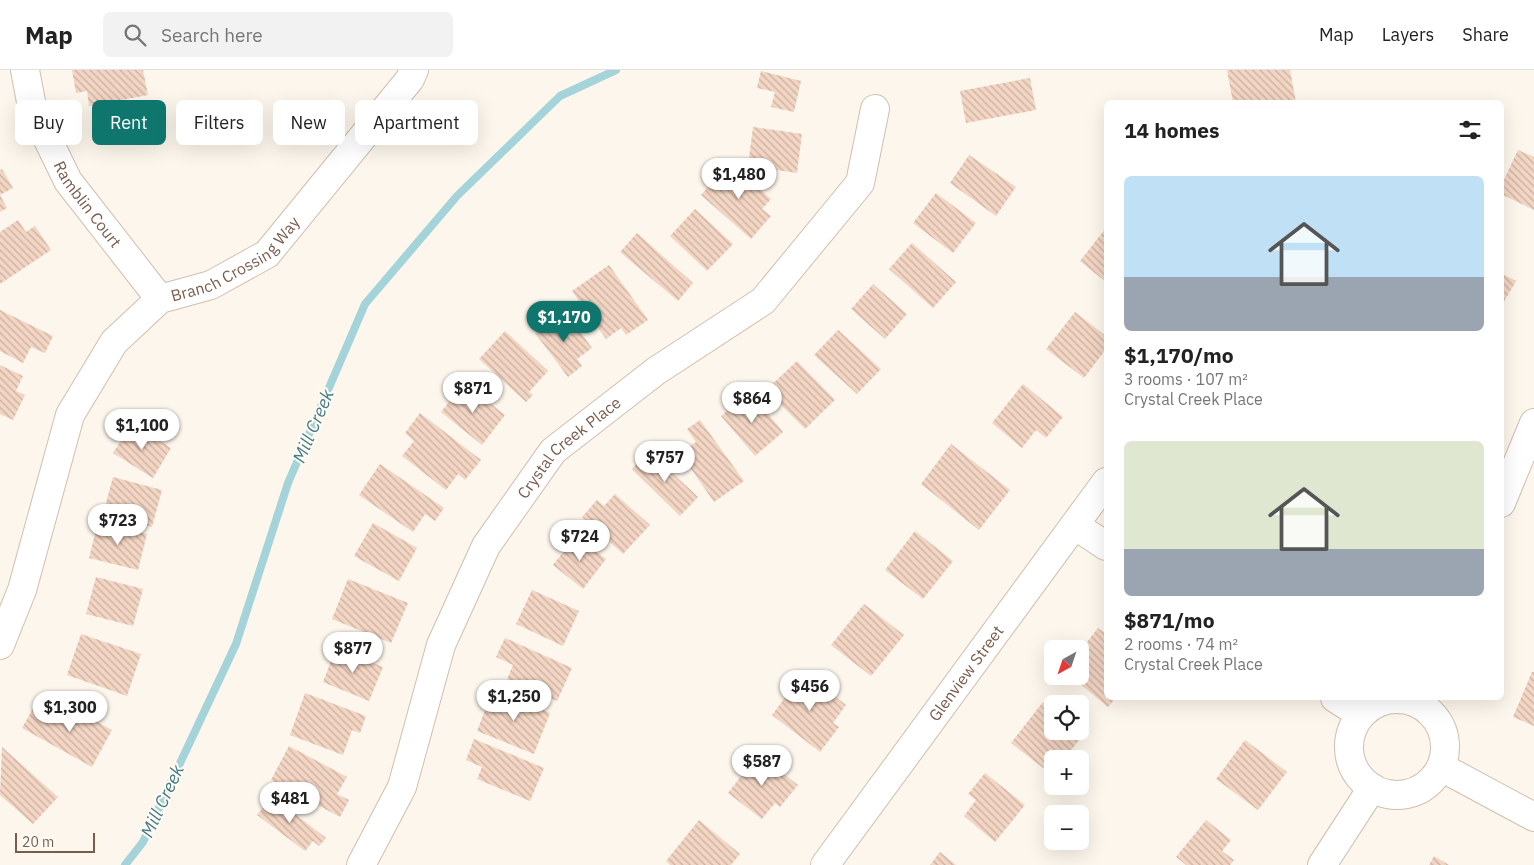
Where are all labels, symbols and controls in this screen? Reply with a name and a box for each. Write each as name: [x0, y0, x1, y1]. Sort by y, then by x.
search box: [103, 12, 453, 57]
text: Map: [25, 19, 73, 51]
icon: search: [121, 21, 149, 49]
text: Search here: [161, 23, 263, 47]
text: Map: [1319, 23, 1354, 46]
text: Layers: [1382, 23, 1434, 46]
text: Share: [1462, 23, 1509, 46]
chip: Buy: [15, 100, 82, 145]
chip: Rent: [92, 100, 166, 145]
chip: Filters: [176, 100, 263, 145]
chip: New: [273, 100, 345, 145]
chip: Apartment: [355, 100, 478, 145]
text: 14 homes: [1124, 116, 1220, 144]
icon: filters: [1456, 116, 1484, 144]
street label: Ramblin Court: [50, 157, 126, 251]
pin: $1,480: [698, 158, 780, 200]
text: $1,480: [713, 164, 765, 184]
icon: home: [1259, 209, 1349, 299]
street label: Branch Crossing Way: [169, 212, 304, 306]
pin: $1,170: [523, 300, 605, 343]
text: $1,170: [538, 307, 590, 327]
text: $1,170/mo: [1124, 341, 1234, 369]
text: 3 rooms · 107 m²: [1124, 369, 1248, 389]
pin: $871: [443, 372, 503, 414]
text: $871: [454, 378, 492, 398]
pin: $864: [722, 382, 782, 424]
water label: Mill Creek: [287, 385, 339, 466]
text: $864: [733, 388, 771, 408]
text: Crystal Creek Place: [1124, 389, 1263, 409]
street label: Crystal Creek Place: [513, 392, 625, 502]
pin: $1,100: [101, 408, 183, 451]
text: $1,100: [116, 415, 168, 435]
pin: $757: [635, 440, 695, 483]
text: $757: [646, 447, 684, 467]
icon: home: [1259, 474, 1349, 564]
pin: $723: [88, 504, 148, 546]
text: $723: [99, 510, 137, 530]
pin: $724: [550, 520, 610, 562]
text: $724: [561, 526, 599, 546]
text: $871/mo: [1124, 606, 1215, 634]
street label: Glenview Street: [924, 621, 1008, 725]
pin: $877: [323, 632, 383, 674]
text: 2 rooms · 74 m²: [1124, 634, 1238, 654]
text: $877: [334, 638, 372, 658]
north arrow: [1044, 640, 1089, 685]
map controls: [1044, 640, 1089, 850]
text: Crystal Creek Place: [1124, 654, 1263, 674]
pin: $456: [780, 670, 840, 712]
text: $456: [791, 676, 829, 696]
pin: $1,250: [473, 680, 555, 722]
text: $1,250: [488, 686, 540, 706]
pin: $1,300: [29, 690, 111, 733]
button: locate: [1044, 695, 1089, 740]
text: $1,300: [44, 697, 96, 717]
pin: $587: [732, 744, 792, 787]
button: +: [1044, 750, 1089, 795]
text: $587: [743, 751, 781, 771]
water label: Mill Creek: [135, 760, 189, 841]
pin: $481: [260, 782, 320, 824]
text: $481: [271, 788, 309, 808]
button: −: [1044, 805, 1089, 850]
scale bar: [15, 830, 95, 853]
text: 20 m: [22, 833, 54, 851]

